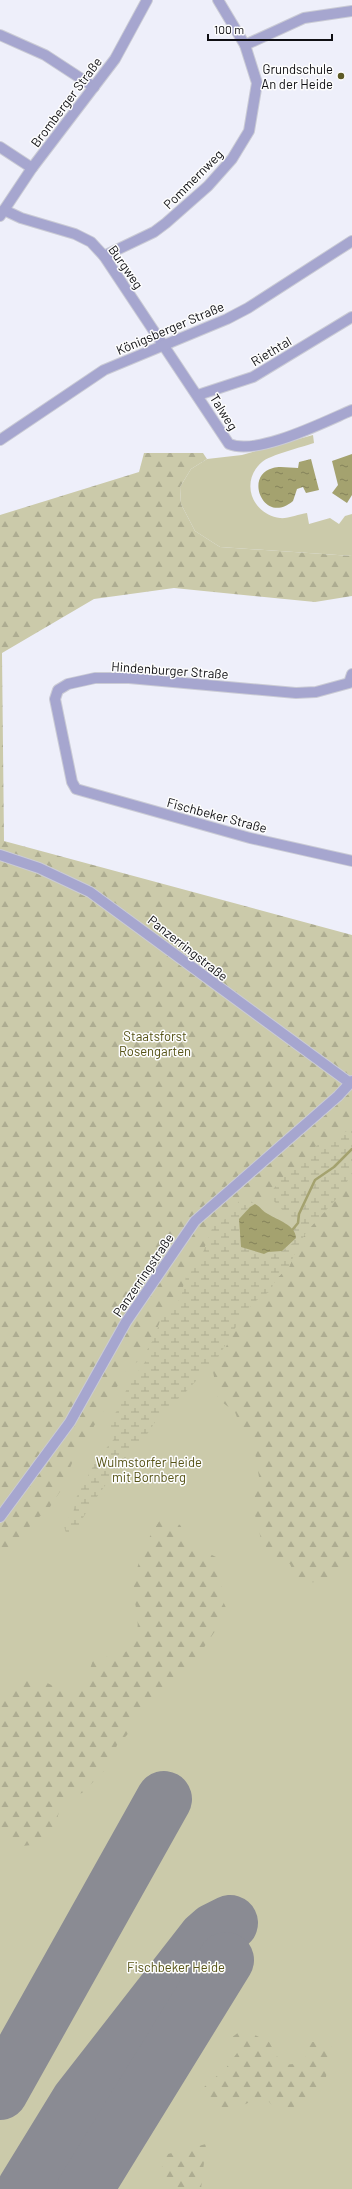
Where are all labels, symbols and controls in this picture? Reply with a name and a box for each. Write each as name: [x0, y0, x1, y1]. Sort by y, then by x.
scale bar: [208, 16, 332, 42]
text: 100 m: [214, 22, 244, 36]
street label: Bromberger Straße: [27, 54, 105, 150]
place label: Grundschule An der Heide: [261, 61, 333, 92]
marker: Grundschule An der Heide: [336, 71, 346, 81]
street label: Pommernweg: [160, 146, 226, 212]
street label: Burgweg: [105, 242, 147, 292]
street label: Königsberger Straße: [114, 298, 226, 358]
street label: Riethtal: [248, 333, 294, 369]
street label: Talweg: [207, 391, 241, 433]
street label: Hindenburger Straße: [111, 658, 229, 682]
street label: Fischbeker Straße: [165, 794, 269, 836]
street label: Panzerringstraße: [145, 912, 231, 984]
park label: Staatsforst Rosengarten: [119, 1028, 191, 1059]
street label: Panzerringstraße: [109, 1230, 177, 1320]
park label: Wulmstorfer Heide mit Bornberg: [96, 1454, 202, 1485]
park label: Fischbeker Heide: [127, 1959, 225, 1975]

